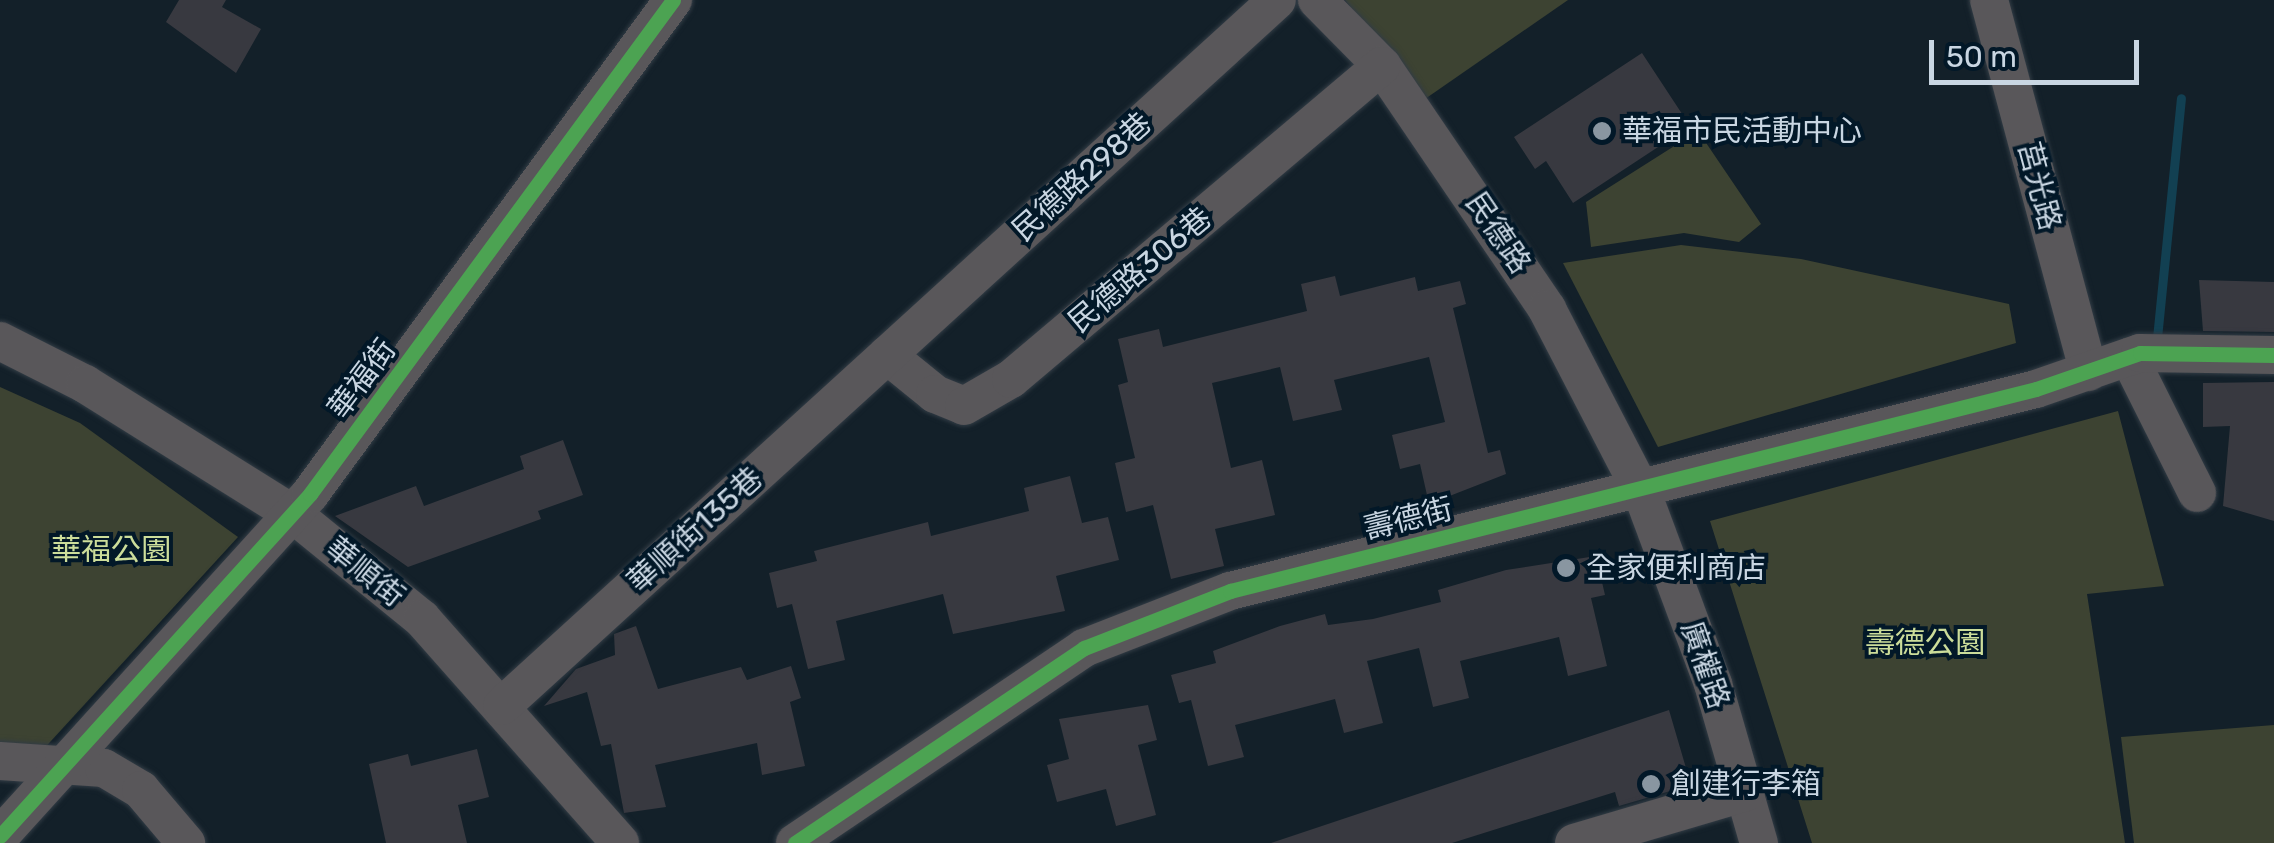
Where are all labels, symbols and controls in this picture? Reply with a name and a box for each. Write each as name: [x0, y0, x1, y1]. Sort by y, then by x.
scale bar: [1934, 20, 2144, 82]
text: 50 m: [1946, 39, 2017, 75]
street label: 民德路298巷: [1005, 105, 1159, 249]
place label: 華福市民活動中心: [1622, 113, 1862, 149]
marker: 華福市民活動中心: [1591, 120, 1613, 142]
street label: 莒光路: [2010, 138, 2068, 234]
street label: 民德路: [1458, 186, 1538, 280]
street label: 民德路306巷: [1061, 200, 1219, 340]
street label: 華福街: [321, 332, 403, 426]
street label: 華順街135巷: [620, 460, 770, 600]
street label: 壽德街: [1360, 491, 1456, 547]
street label: 華順街: [319, 530, 411, 614]
park label: 華福公園: [51, 532, 171, 568]
place label: 全家便利商店: [1586, 550, 1766, 586]
marker: 全家便利商店: [1555, 557, 1577, 579]
street label: 廣權路: [1673, 617, 1737, 713]
park label: 壽德公園: [1865, 625, 1985, 661]
place label: 創建行李箱: [1671, 766, 1821, 802]
marker: 創建行李箱: [1640, 773, 1662, 795]

